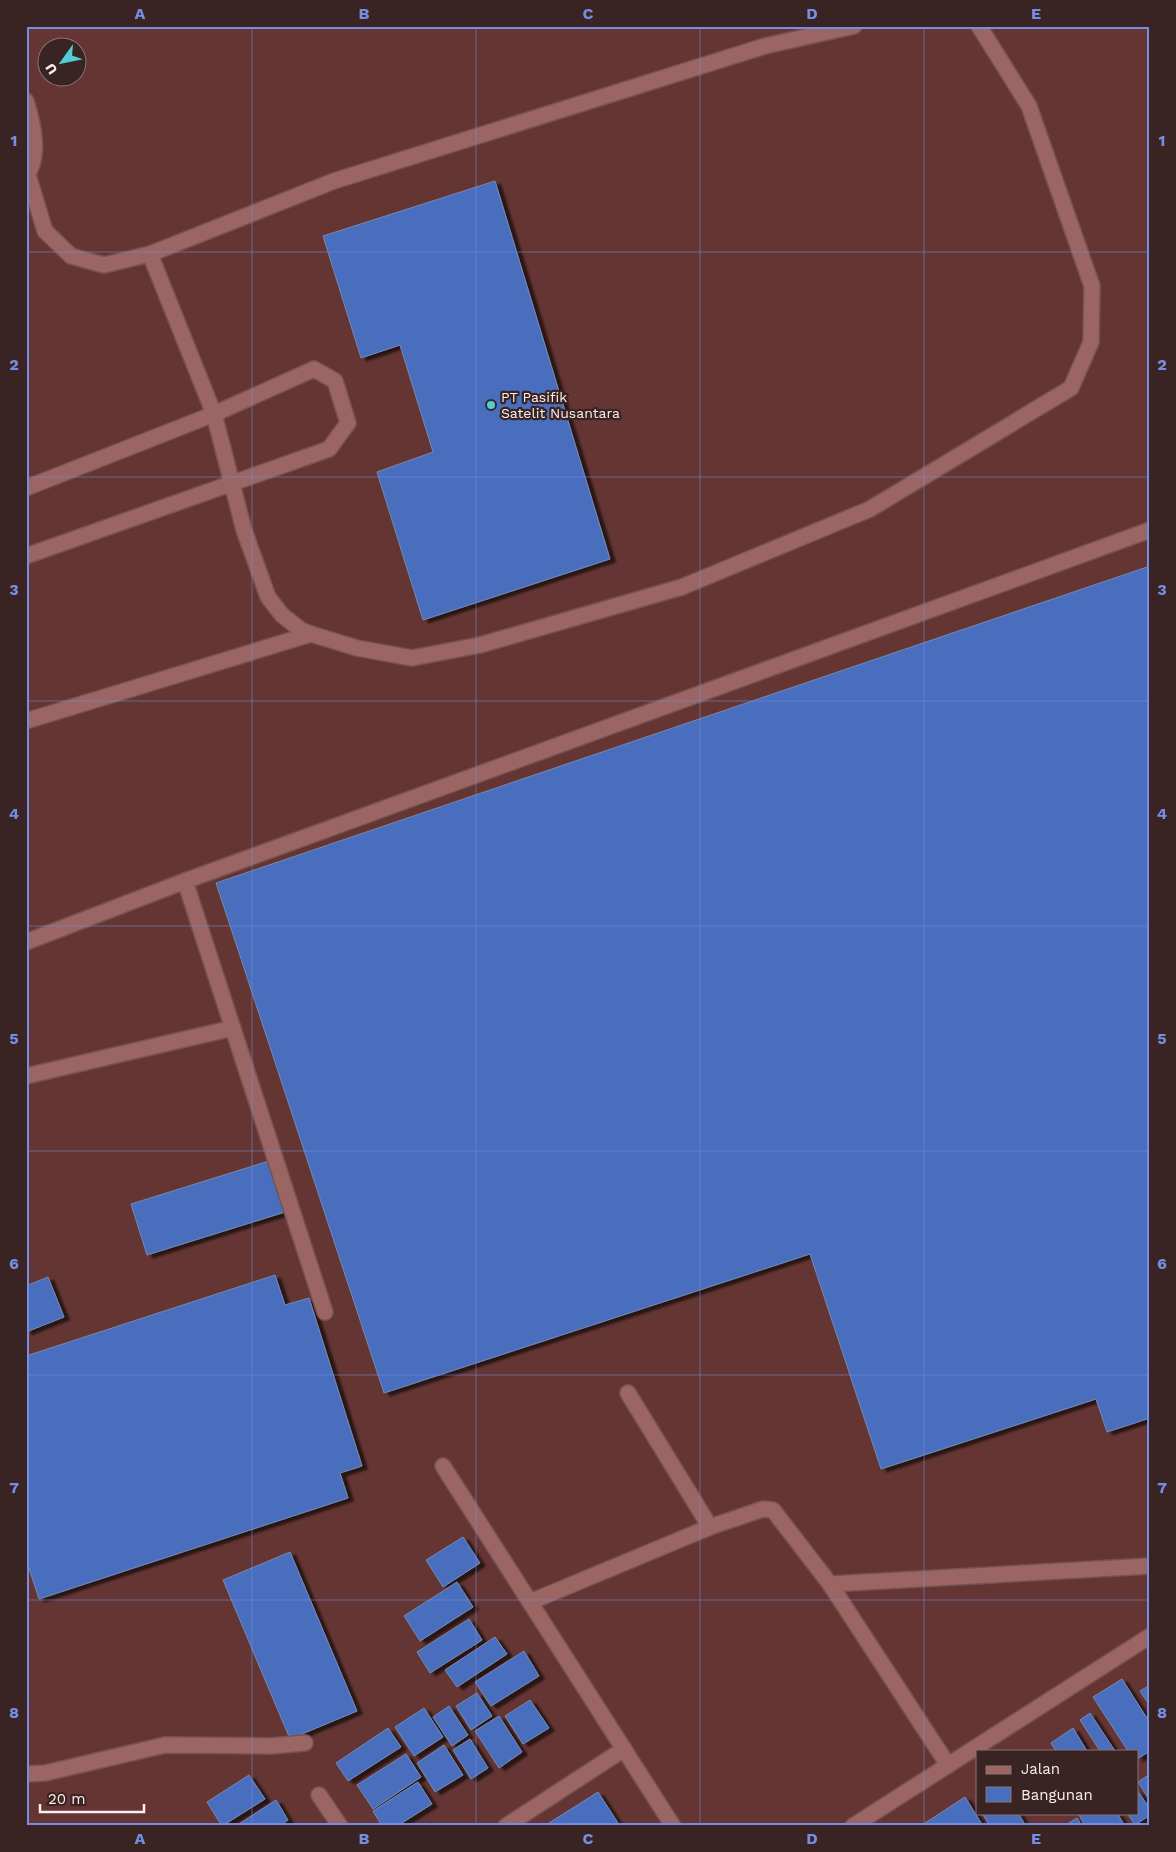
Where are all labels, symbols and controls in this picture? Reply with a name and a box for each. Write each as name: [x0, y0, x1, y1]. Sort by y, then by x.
text: A: [135, 4, 146, 23]
text: B: [359, 4, 370, 23]
text: C: [583, 4, 594, 23]
text: D: [806, 4, 818, 23]
text: E: [1031, 4, 1041, 23]
north arrow: [38, 38, 88, 88]
text: U: [42, 61, 61, 78]
text: 1: [11, 131, 17, 150]
text: 1: [1159, 131, 1165, 150]
text: 2: [9, 355, 19, 374]
text: 2: [1157, 355, 1167, 374]
place label: PT Pasifik Satelit Nusantara: [501, 389, 620, 421]
marker: PT Pasifik Satelit Nusantara: [485, 399, 497, 411]
text: 3: [9, 580, 19, 599]
text: 3: [1157, 580, 1167, 599]
text: 4: [9, 804, 19, 823]
text: 4: [1157, 804, 1167, 823]
text: 5: [9, 1029, 19, 1048]
text: 5: [1157, 1029, 1167, 1048]
text: 6: [9, 1254, 19, 1273]
text: 6: [1157, 1254, 1167, 1273]
text: 7: [9, 1478, 19, 1497]
text: 7: [1157, 1478, 1167, 1497]
text: 8: [9, 1703, 19, 1722]
text: 8: [1157, 1703, 1167, 1722]
legend: [976, 1750, 1138, 1814]
text: Jalan: [1021, 1760, 1060, 1778]
scale bar: [40, 1782, 144, 1814]
text: Bangunan: [1021, 1786, 1093, 1804]
text: 20 m: [48, 1790, 86, 1808]
text: A: [135, 1829, 146, 1848]
text: B: [359, 1829, 370, 1848]
text: C: [583, 1829, 594, 1848]
text: D: [806, 1829, 818, 1848]
text: E: [1031, 1829, 1041, 1848]

